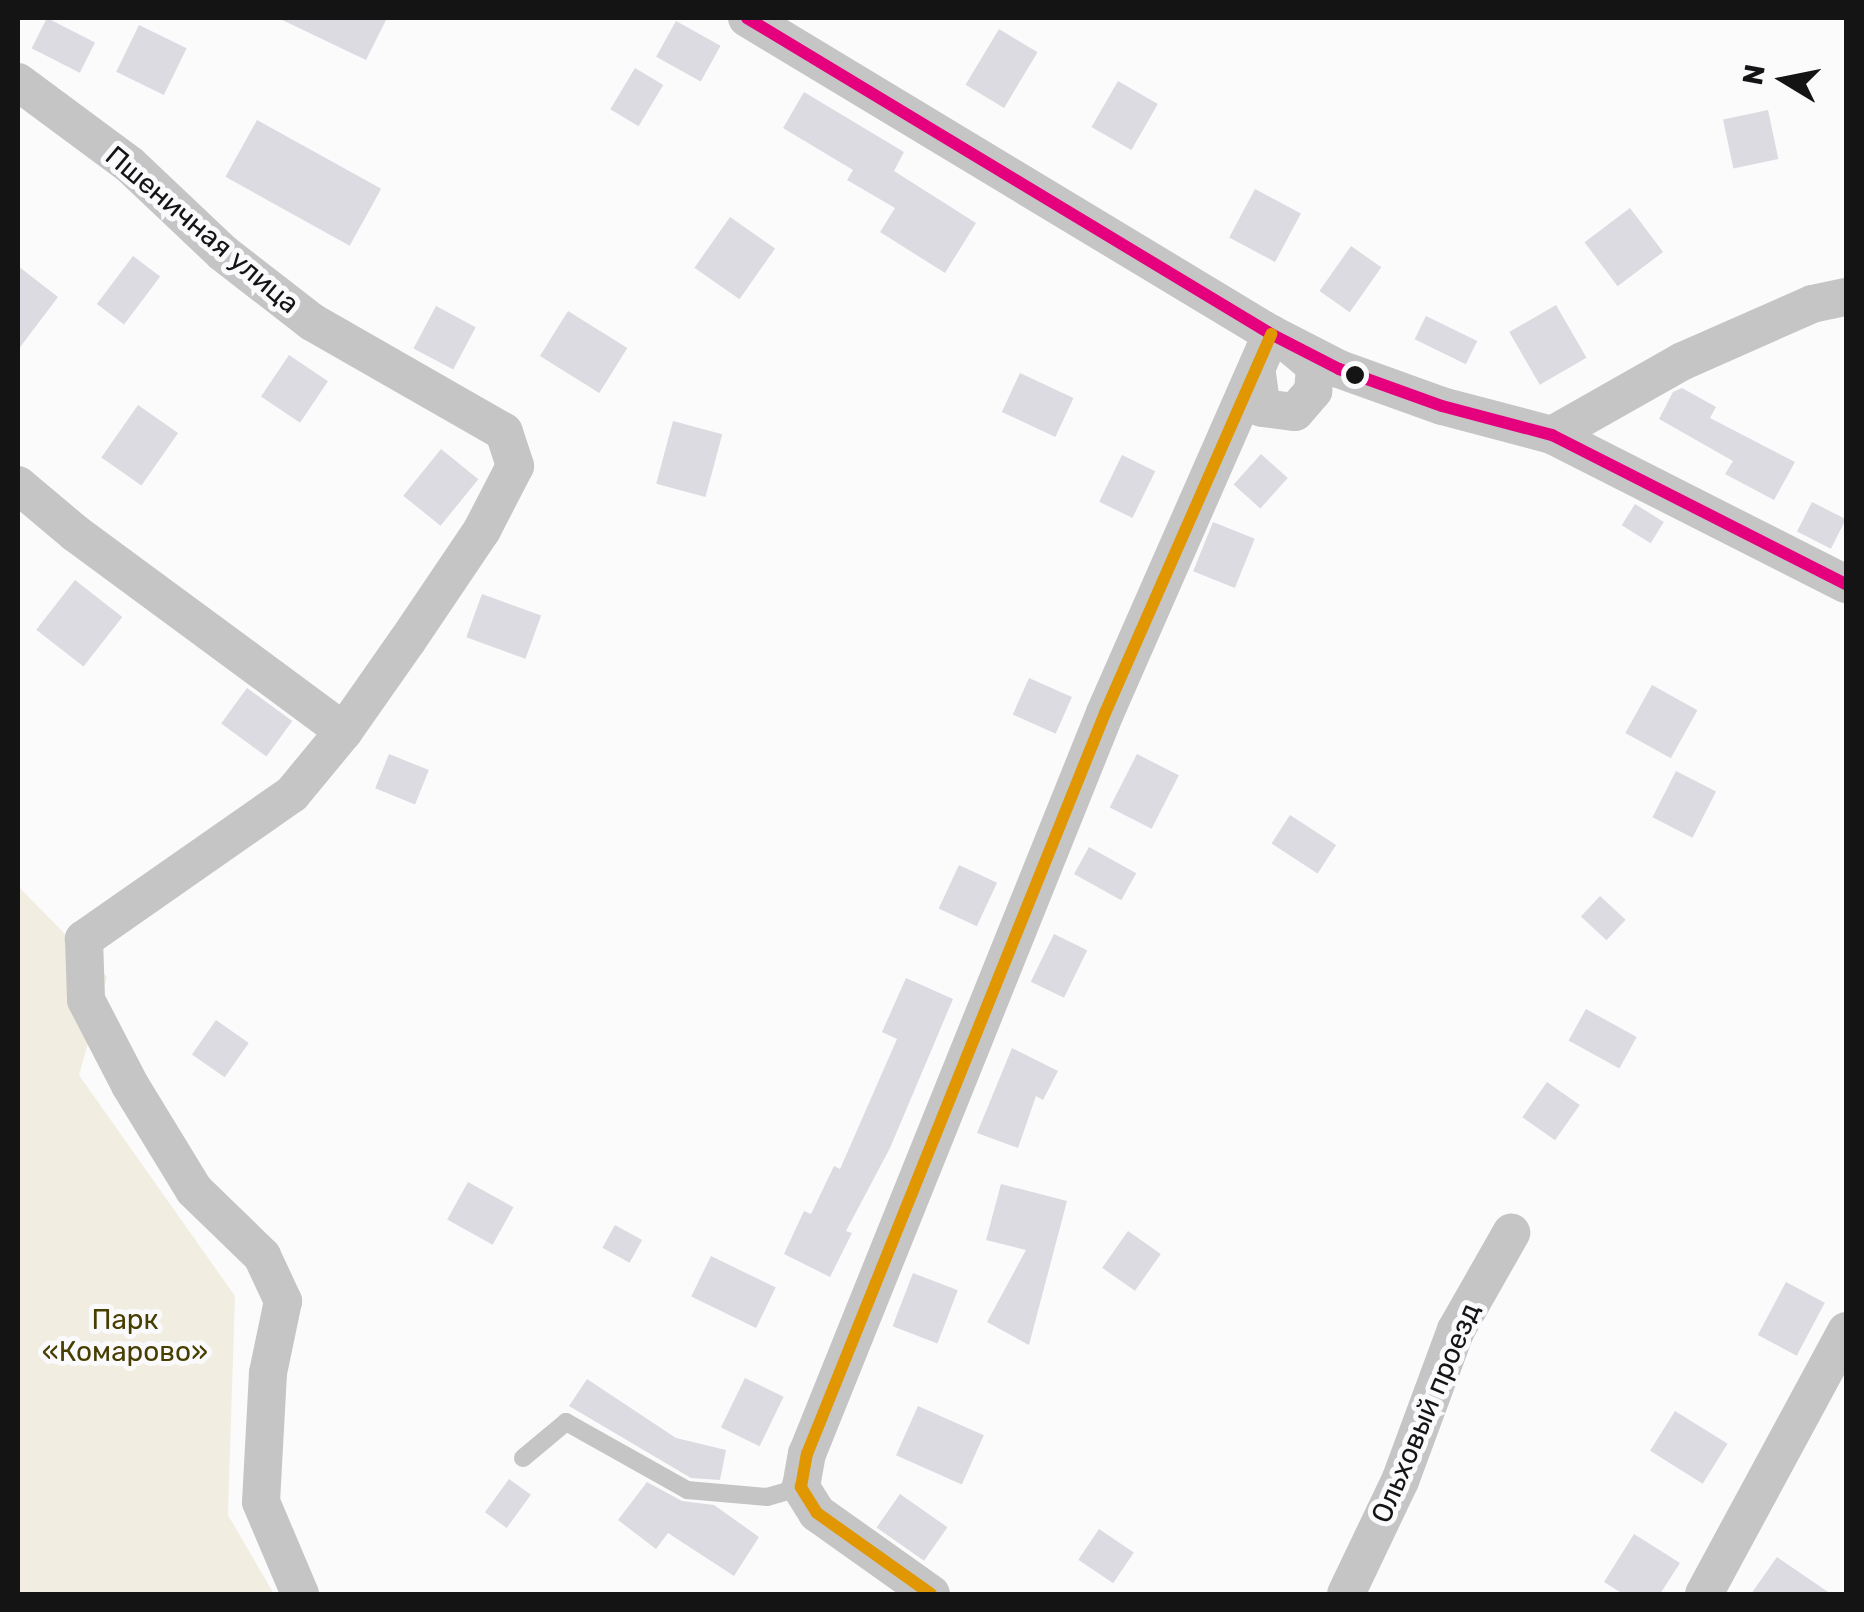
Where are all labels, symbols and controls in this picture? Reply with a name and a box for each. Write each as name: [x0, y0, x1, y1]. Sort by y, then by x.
north arrow: [1734, 30, 1834, 130]
text: N: [1736, 62, 1772, 87]
street label: Пшеничная улица: [98, 139, 306, 321]
unlabelled marker: [1345, 365, 1365, 385]
street label: Ольховый проезд: [1365, 1298, 1487, 1528]
park label: Парк «Комарово»: [42, 1303, 208, 1369]

